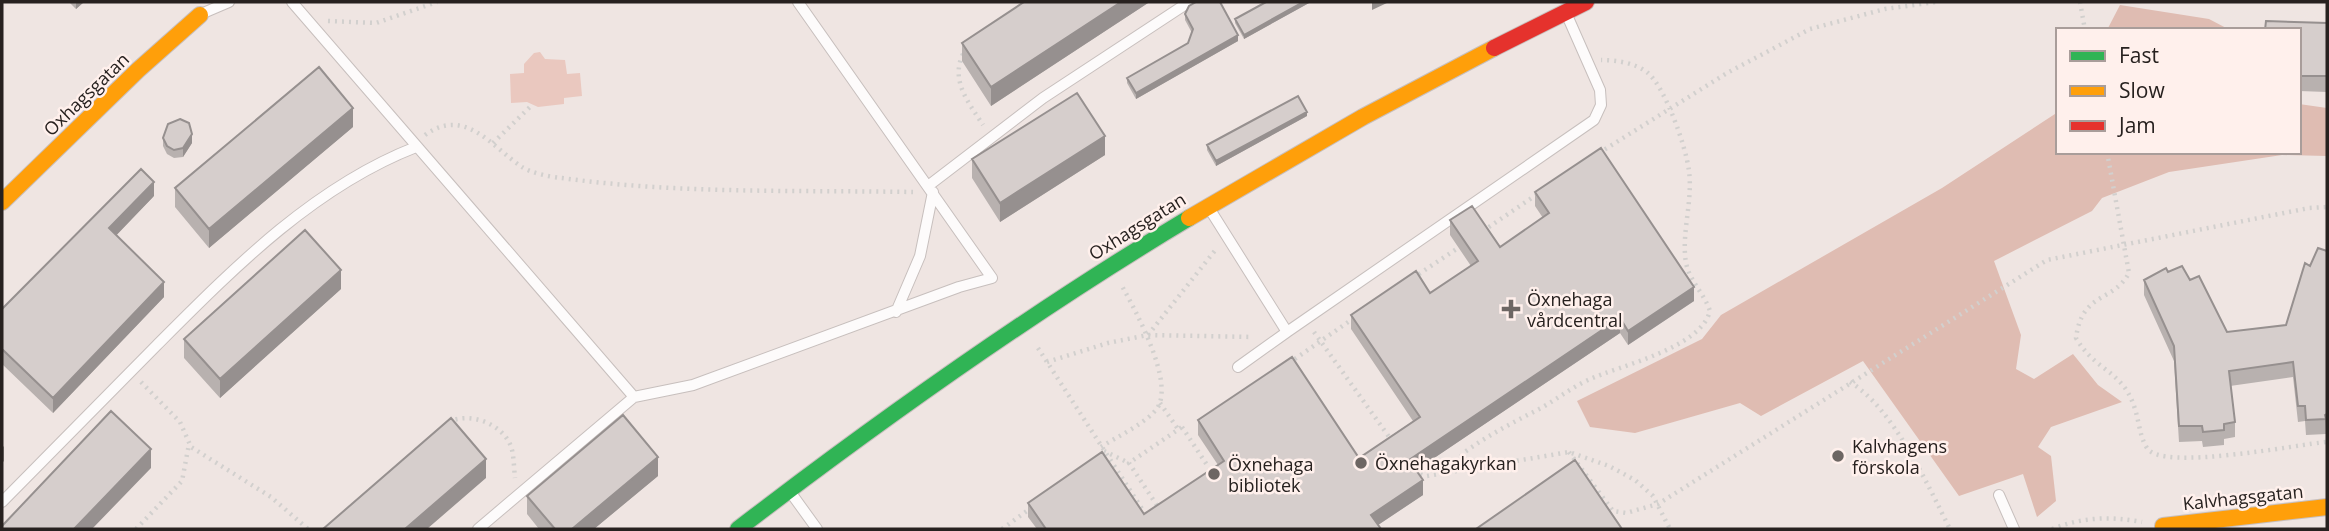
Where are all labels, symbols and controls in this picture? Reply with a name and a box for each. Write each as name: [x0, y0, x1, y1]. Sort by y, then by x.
legend: [2056, 28, 2301, 154]
text: Fast: [2119, 41, 2159, 69]
street label: Oxhagsgatan: [38, 47, 134, 141]
text: Slow: [2119, 76, 2165, 104]
text: Jam: [2117, 111, 2156, 139]
street label: Oxhagsgatan: [1084, 187, 1190, 265]
place label: Öxnehaga vårdcentral: [1527, 287, 1622, 332]
marker: Öxnehaga vårdcentral: [1501, 299, 1521, 319]
place label: Kalvhagens förskola: [1852, 434, 1947, 479]
marker: Kalvhagens förskola: [1830, 448, 1846, 464]
place label: Öxnehagakyrkan: [1375, 451, 1517, 475]
place label: Öxnehaga bibliotek: [1228, 452, 1313, 497]
marker: Öxnehagakyrkan: [1353, 455, 1369, 471]
marker: Öxnehaga bibliotek: [1206, 466, 1222, 482]
street label: Kalvhagsgatan: [2181, 479, 2305, 515]

